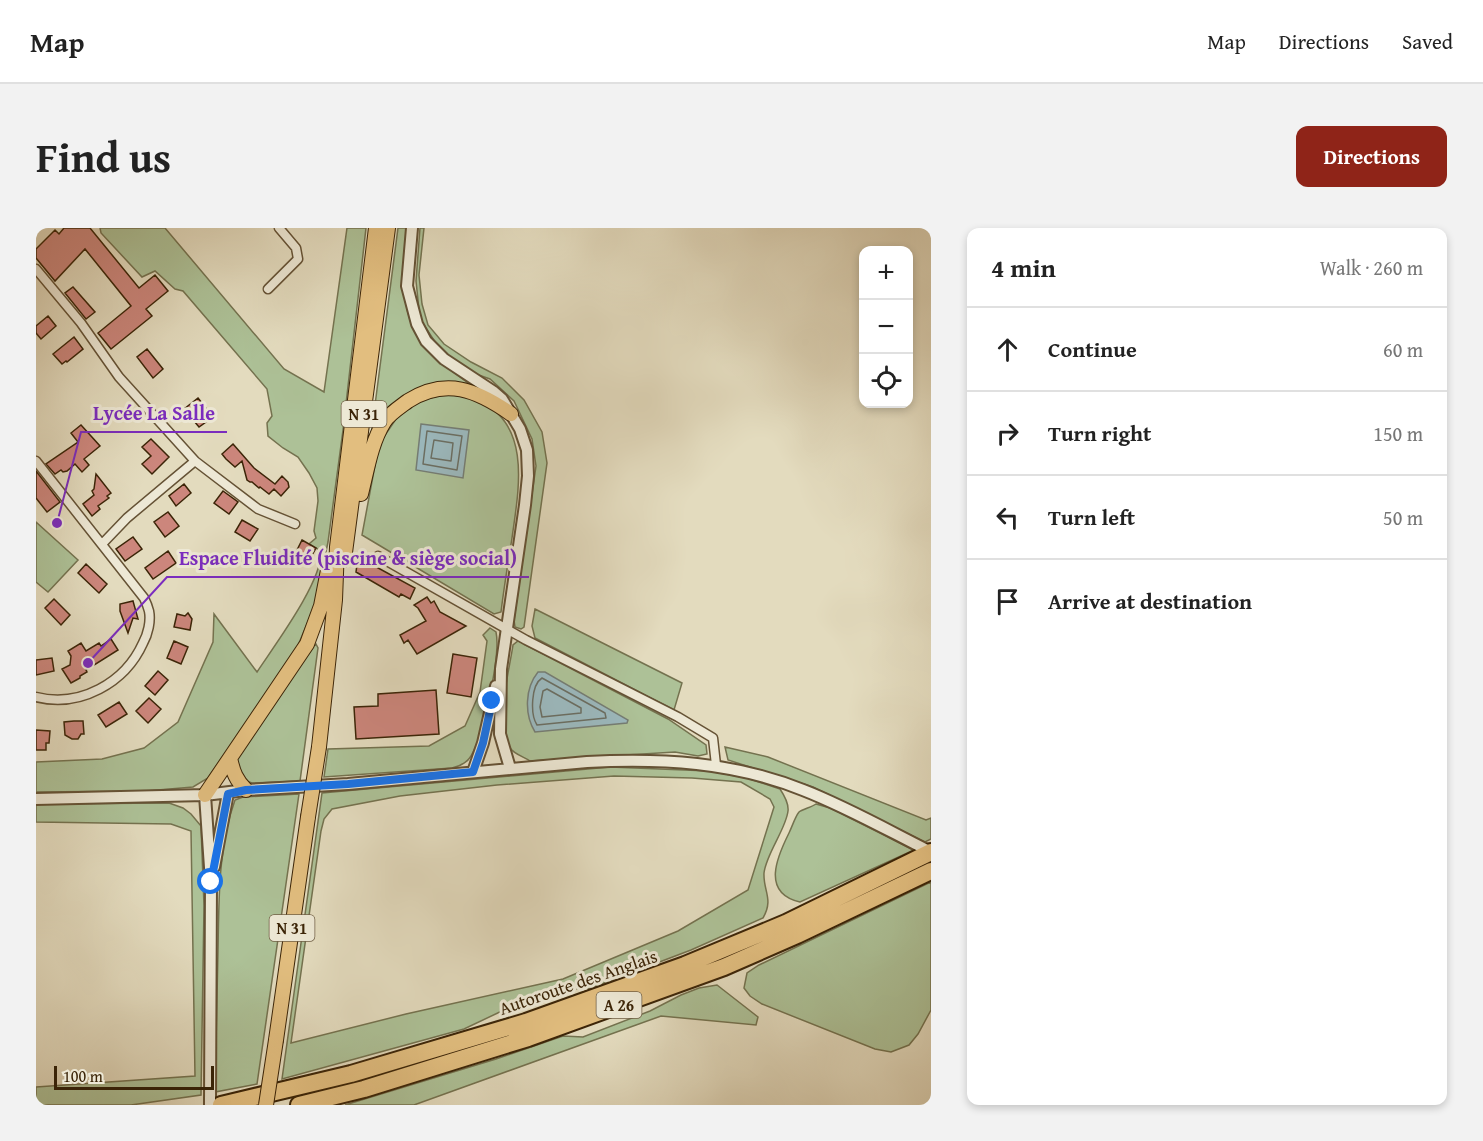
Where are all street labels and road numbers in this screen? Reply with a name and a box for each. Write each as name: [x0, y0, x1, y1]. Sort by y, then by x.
road number: N 31: [342, 401, 386, 427]
road number: N 31: [270, 915, 314, 941]
street label: Autoroute des Anglais: [495, 942, 661, 1022]
road number: A 26: [596, 992, 642, 1018]

